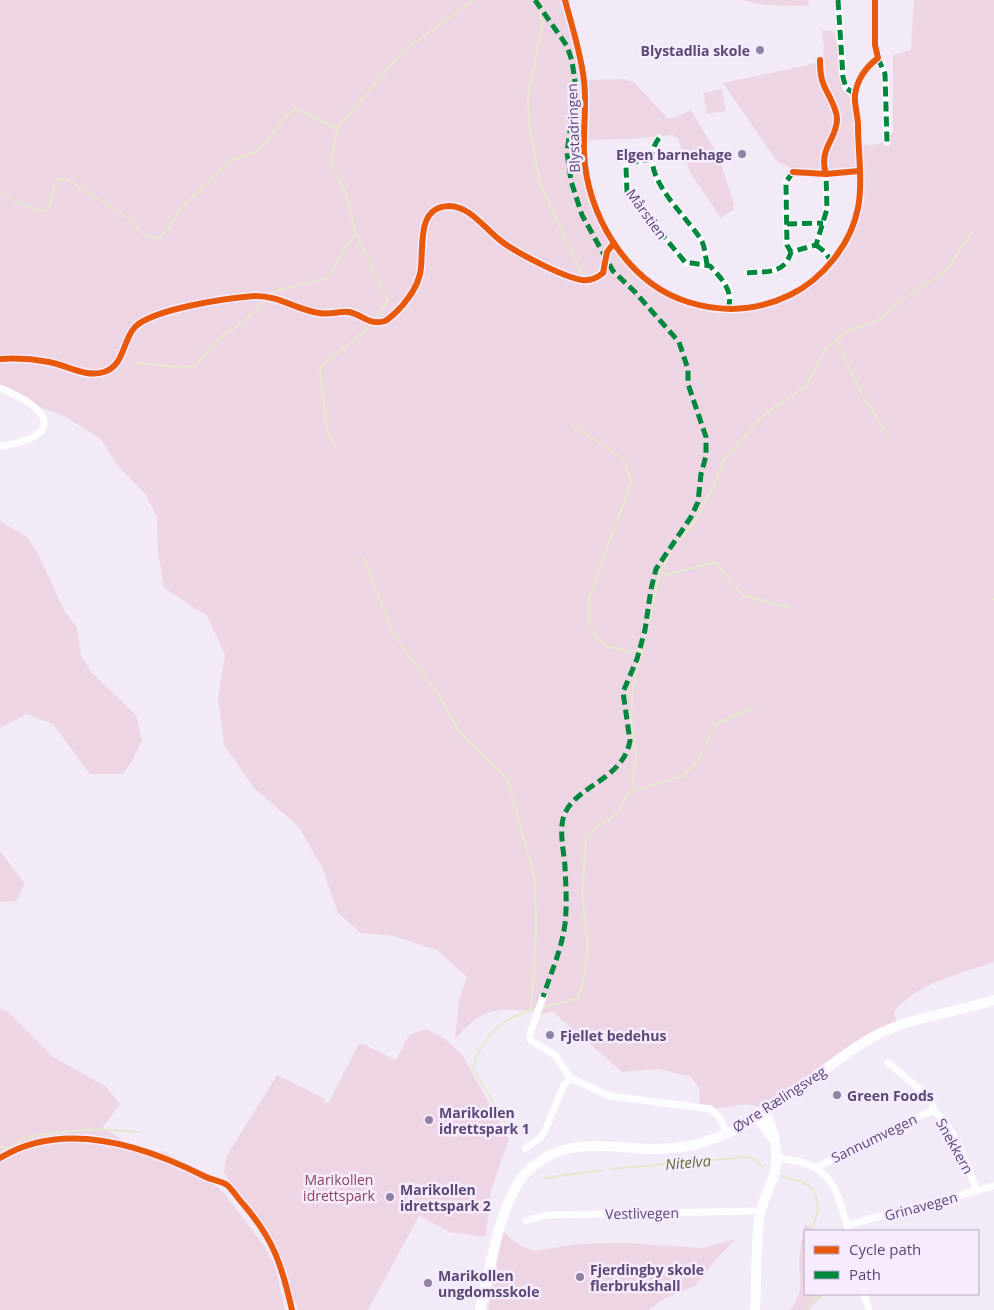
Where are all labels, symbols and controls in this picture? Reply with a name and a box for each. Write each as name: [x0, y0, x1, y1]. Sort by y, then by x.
place label: Blystadlia skole: [641, 41, 750, 60]
marker: Blystadlia skole: [754, 44, 766, 56]
street label: Blystadringen: [562, 83, 584, 173]
place label: Elgen barnehage: [616, 145, 732, 164]
marker: Elgen barnehage: [736, 148, 748, 160]
street label: Mårstien: [622, 185, 672, 243]
place label: Fjellet bedehus: [560, 1026, 666, 1045]
marker: Fjellet bedehus: [544, 1029, 556, 1041]
street label: Øvre Rælingsveg: [728, 1061, 830, 1136]
place label: Green Foods: [847, 1086, 934, 1105]
marker: Green Foods: [831, 1089, 843, 1101]
place label: Marikollen idrettspark 1: [439, 1103, 530, 1138]
street label: Sannumvegen: [828, 1109, 920, 1167]
marker: Marikollen idrettspark 1: [423, 1114, 435, 1126]
street label: Snekkern: [932, 1115, 978, 1177]
water label: Nitelva: [664, 1150, 712, 1174]
park label: Marikollen idrettspark: [303, 1170, 376, 1205]
place label: Marikollen idrettspark 2: [400, 1180, 491, 1215]
street label: Grinavegen: [882, 1187, 960, 1225]
marker: Marikollen idrettspark 2: [384, 1191, 396, 1203]
street label: Vestlivegen: [605, 1203, 679, 1223]
legend: [804, 1230, 979, 1295]
text: Cycle path: [849, 1239, 921, 1259]
place label: Fjerdingby skole flerbrukshall: [590, 1260, 704, 1295]
text: Path: [849, 1264, 881, 1284]
place label: Marikollen ungdomsskole: [438, 1266, 539, 1301]
marker: Fjerdingby skole flerbrukshall: [574, 1271, 586, 1283]
marker: Marikollen ungdomsskole: [422, 1277, 434, 1289]

